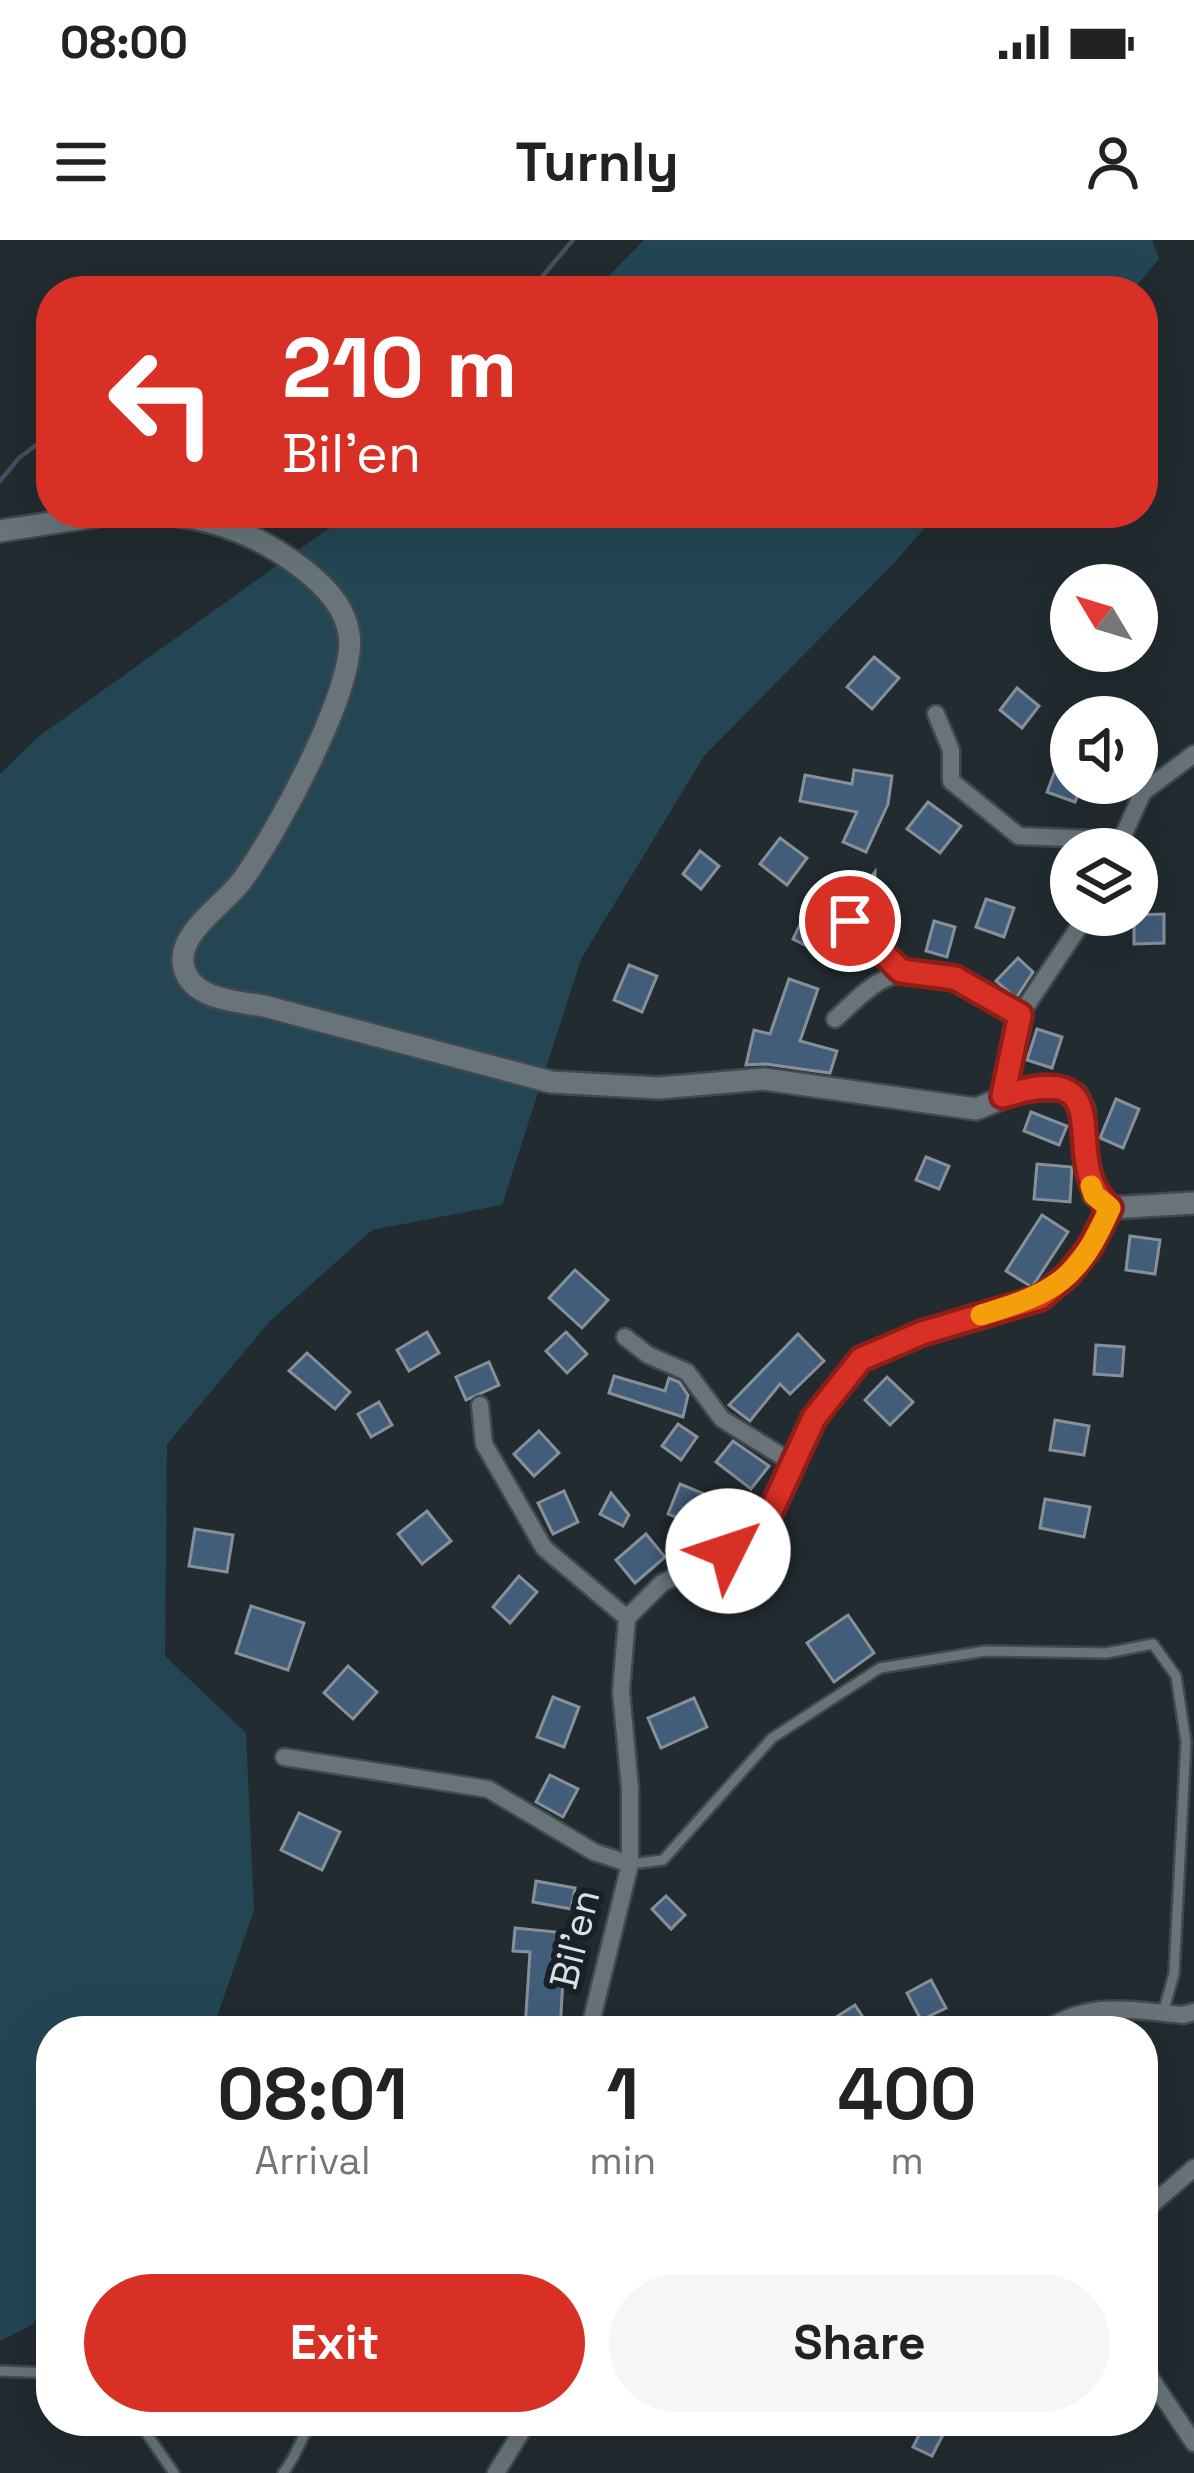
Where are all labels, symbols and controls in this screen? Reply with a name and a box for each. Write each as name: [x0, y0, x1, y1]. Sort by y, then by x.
text: 08:00: [60, 14, 188, 71]
text: Turnly: [515, 128, 679, 197]
icon: menu: [48, 129, 114, 195]
icon: person: [1080, 129, 1146, 195]
text: 210 m: [282, 314, 517, 422]
icon: left: [84, 324, 240, 480]
text: Bil'en: [282, 419, 421, 488]
north arrow: [1050, 564, 1158, 672]
map controls: [1050, 564, 1158, 936]
button: sound: [1050, 696, 1158, 804]
button: layers: [1050, 828, 1158, 936]
pin: [799, 870, 901, 972]
icon: arrive: [817, 888, 883, 954]
position arrow: [665, 1488, 791, 1614]
street label: Bil'en: [539, 1884, 610, 1994]
text: 08:01: [217, 2048, 408, 2140]
text: 1: [606, 2048, 639, 2140]
text: 400: [838, 2048, 977, 2140]
text: Arrival: [255, 2136, 371, 2185]
text: min: [589, 2136, 656, 2185]
text: m: [890, 2136, 924, 2185]
button: Exit: [84, 2274, 585, 2412]
button: Share: [609, 2274, 1110, 2412]

